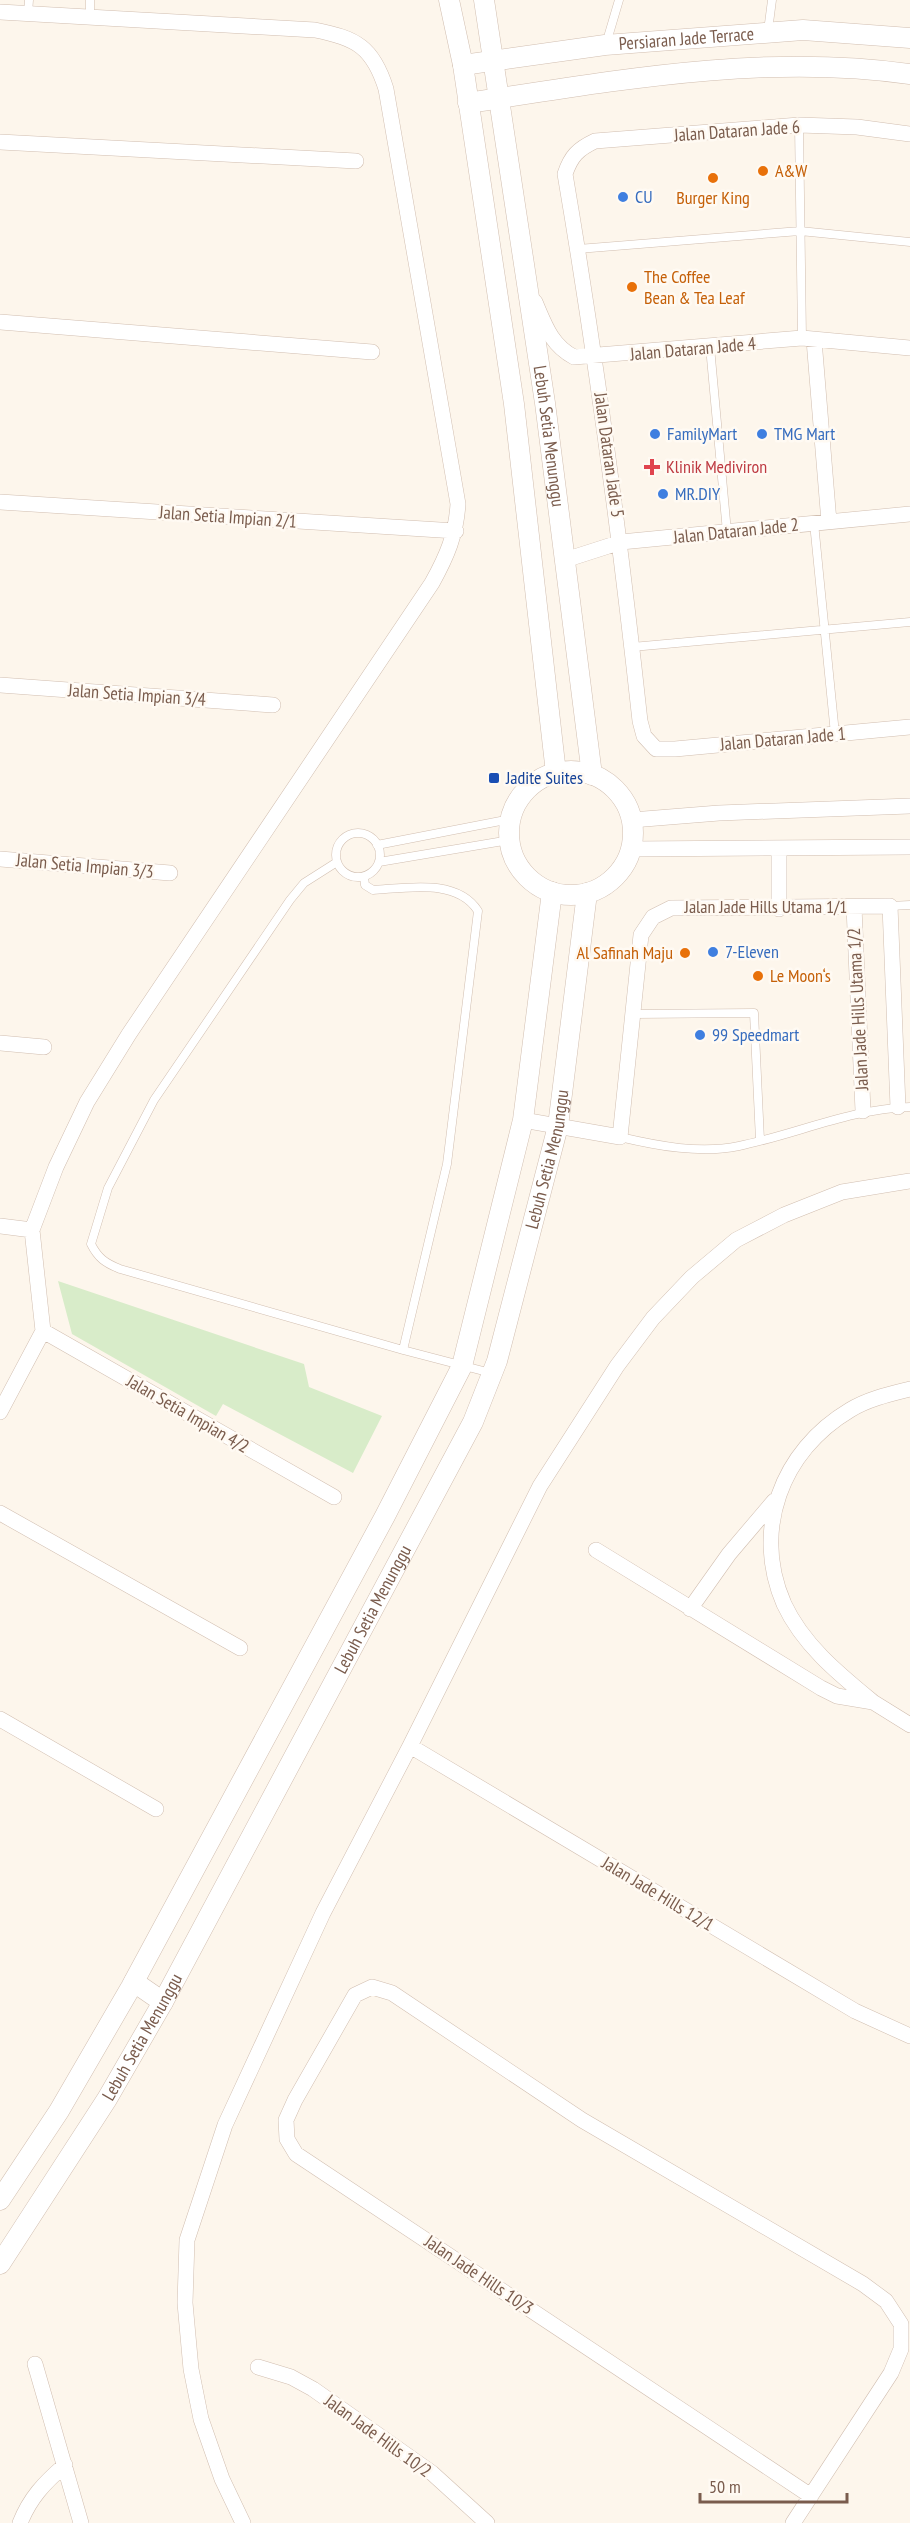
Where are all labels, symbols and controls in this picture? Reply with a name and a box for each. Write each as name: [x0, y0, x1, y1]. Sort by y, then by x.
street label: Persiaran Jade Terrace: [618, 22, 755, 55]
street label: Jalan Dataran Jade 6: [672, 115, 801, 146]
place label: A&W: [775, 159, 807, 182]
marker: A&W: [756, 164, 770, 178]
marker: Burger King: [706, 171, 720, 185]
place label: CU: [635, 185, 653, 208]
place label: Burger King: [676, 186, 750, 209]
marker: CU: [616, 190, 630, 204]
place label: The Coffee Bean & Tea Leaf: [644, 265, 746, 309]
marker: The Coffee Bean & Tea Leaf: [625, 280, 639, 294]
street label: Jalan Dataran Jade 4: [628, 332, 757, 366]
street label: Lebuh Setia Menunggu: [528, 364, 570, 508]
street label: Jalan Dataran Jade 5: [589, 390, 630, 519]
place label: FamilyMart: [667, 422, 737, 445]
place label: TMG Mart: [774, 422, 835, 445]
marker: FamilyMart: [648, 427, 662, 441]
marker: TMG Mart: [755, 427, 769, 441]
place label: Klinik Mediviron: [666, 455, 767, 478]
marker: Klinik Mediviron: [643, 458, 661, 476]
place label: MR.DIY: [675, 482, 721, 505]
marker: MR.DIY: [656, 487, 670, 501]
street label: Jalan Setia Impian 2/1: [158, 500, 298, 533]
street label: Jalan Dataran Jade 2: [671, 512, 800, 549]
street label: Jalan Setia Impian 3/4: [67, 678, 207, 711]
street label: Jalan Dataran Jade 1: [718, 722, 847, 756]
place label: Jadite Suites: [505, 766, 583, 789]
marker: Jadite Suites: [487, 771, 501, 785]
street label: Jalan Setia Impian 3/3: [14, 848, 155, 883]
street label: Jalan Jade Hills Utama 1/1: [684, 895, 847, 918]
street label: Jalan Jade Hills Utama 1/2: [842, 927, 873, 1092]
place label: 7-Eleven: [725, 940, 779, 963]
place label: Al Safinah Maju: [577, 941, 673, 964]
marker: 7-Eleven: [706, 945, 720, 959]
marker: Al Safinah Maju: [678, 946, 692, 960]
place label: Le Moon‘s: [770, 964, 831, 987]
marker: Le Moon‘s: [751, 969, 765, 983]
place label: 99 Speedmart: [712, 1023, 799, 1046]
marker: 99 Speedmart: [693, 1028, 707, 1042]
street label: Lebuh Setia Menunggu: [520, 1088, 573, 1231]
street label: Jalan Setia Impian 4/2: [122, 1369, 254, 1458]
street label: Lebuh Setia Menunggu: [329, 1541, 416, 1677]
street label: Jalan Jade Hills 12/1: [597, 1851, 718, 1936]
street label: Lebuh Setia Menunggu: [97, 1969, 187, 2104]
street label: Jalan Jade Hills 10/3: [420, 2229, 538, 2320]
street label: Jalan Jade Hills 10/2: [319, 2388, 436, 2482]
scale bar: [700, 2466, 847, 2504]
text: 50 m: [709, 2475, 741, 2498]

